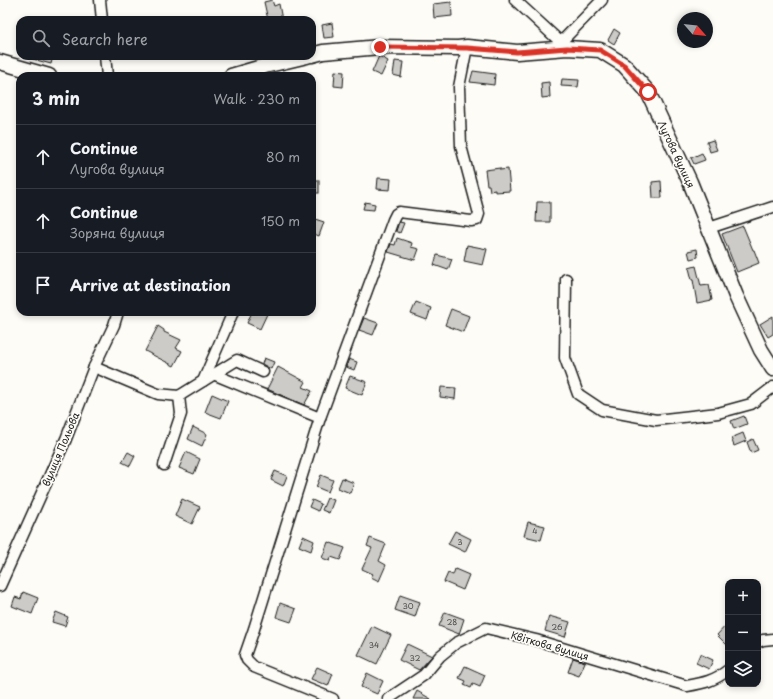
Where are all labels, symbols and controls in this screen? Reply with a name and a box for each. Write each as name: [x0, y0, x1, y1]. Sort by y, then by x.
north arrow: [677, 12, 713, 48]
search box: [16, 16, 316, 60]
icon: search: [30, 27, 52, 49]
text: Search here: [62, 27, 148, 50]
route end: [371, 38, 389, 56]
route start: [639, 83, 657, 101]
text: 3 min: [32, 85, 80, 111]
text: Walk · 230 m: [213, 89, 300, 108]
street label: Лугова вулиця: [654, 118, 699, 191]
text: Continue: [70, 136, 138, 159]
icon: ahead: [32, 146, 54, 168]
text: 80 m: [266, 147, 300, 166]
text: Лугова вулиця: [70, 159, 165, 178]
text: Continue: [70, 200, 138, 223]
icon: ahead: [32, 210, 54, 232]
text: 150 m: [261, 211, 300, 230]
text: Зоряна вулиця: [70, 223, 165, 242]
text: Arrive at destination: [70, 273, 231, 296]
icon: arrive: [32, 274, 54, 296]
street label: вулиця Польова: [38, 409, 83, 488]
house number: 4: [532, 525, 538, 537]
house number: 3: [457, 536, 463, 548]
map controls: [725, 579, 761, 687]
button: +: [725, 579, 761, 615]
house number: 30: [402, 600, 414, 612]
button: −: [725, 615, 761, 651]
house number: 28: [447, 616, 457, 628]
house number: 26: [552, 621, 563, 633]
street label: Квіткова вулиця: [509, 627, 591, 663]
house number: 34: [369, 639, 379, 651]
button: layers: [725, 651, 761, 687]
house number: 32: [410, 652, 421, 664]

